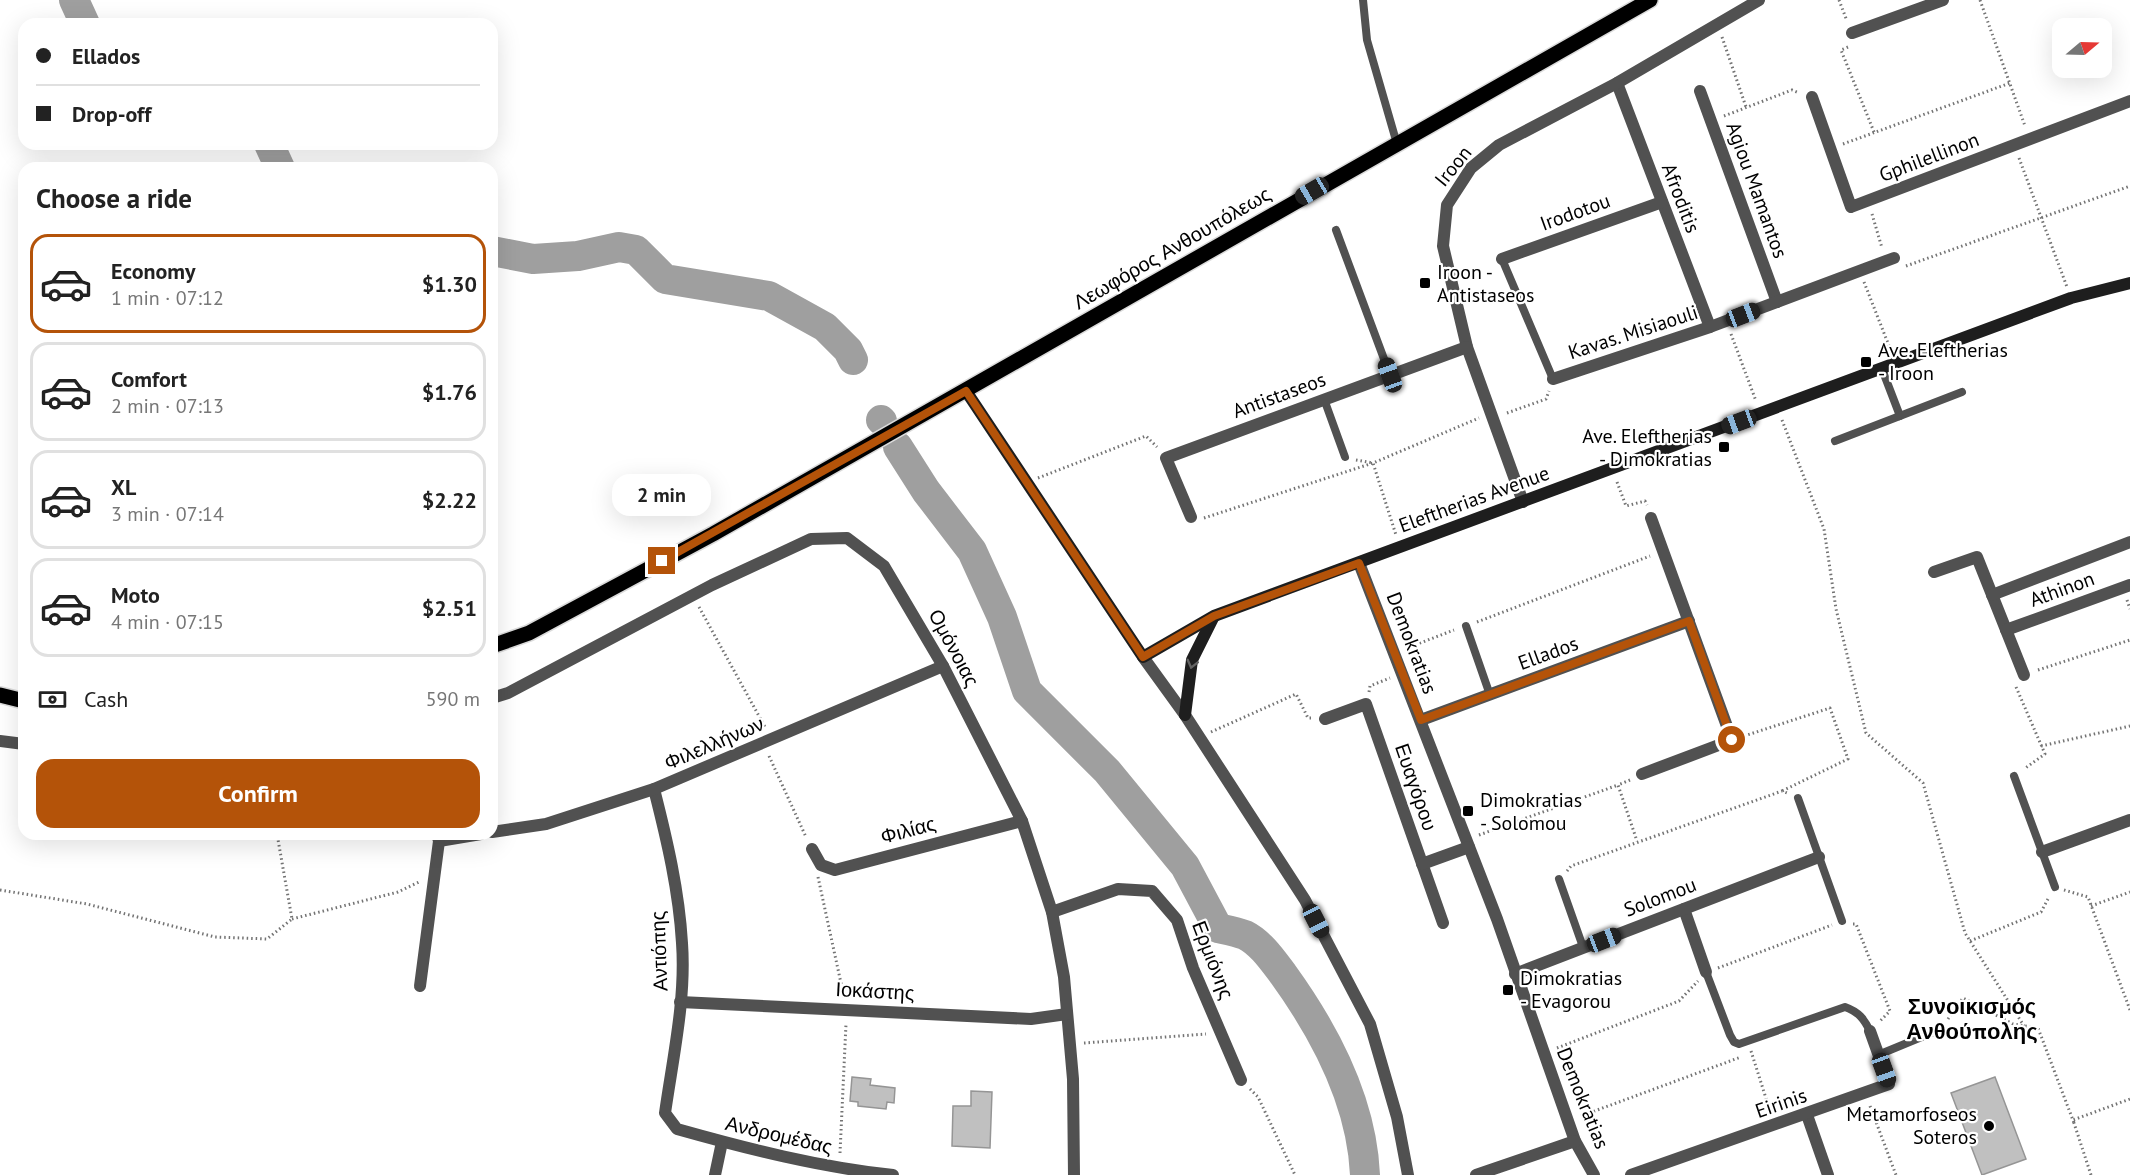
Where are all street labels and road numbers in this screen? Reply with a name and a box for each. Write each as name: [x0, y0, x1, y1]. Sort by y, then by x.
street label: Agiou Mamantos: [1720, 118, 1794, 262]
street label: Gphilellinon: [1875, 126, 1983, 188]
street label: Iroon: [1429, 140, 1477, 192]
street label: Afroditis: [1656, 160, 1706, 236]
street label: Λεωφόρος Ανθουπόλεως: [1069, 181, 1276, 315]
street label: Irodotou: [1536, 187, 1614, 237]
street label: Kavas. Misiaouli: [1565, 299, 1701, 365]
street label: Antistaseos: [1229, 366, 1329, 424]
street label: Eleftherias Avenue: [1395, 460, 1553, 538]
street label: Athinon: [2026, 565, 2098, 613]
street label: Demokratias: [1381, 588, 1443, 698]
street label: Ομόνοιας: [923, 605, 985, 692]
street label: Ellados: [1514, 630, 1582, 676]
street label: Φιλελλήνων: [660, 710, 768, 776]
street label: Ευαγόρου: [1389, 740, 1443, 834]
street label: Φιλίας: [878, 810, 939, 850]
street label: Solomou: [1620, 871, 1700, 923]
street label: Αντιόπης: [645, 910, 673, 992]
street label: Ερμιόνης: [1186, 917, 1240, 1003]
street label: Ιοκάστης: [835, 976, 915, 1006]
street label: Demokratias: [1551, 1044, 1615, 1152]
street label: Eirinis: [1752, 1082, 1810, 1124]
street label: Ανδρομέδας: [723, 1110, 835, 1160]

